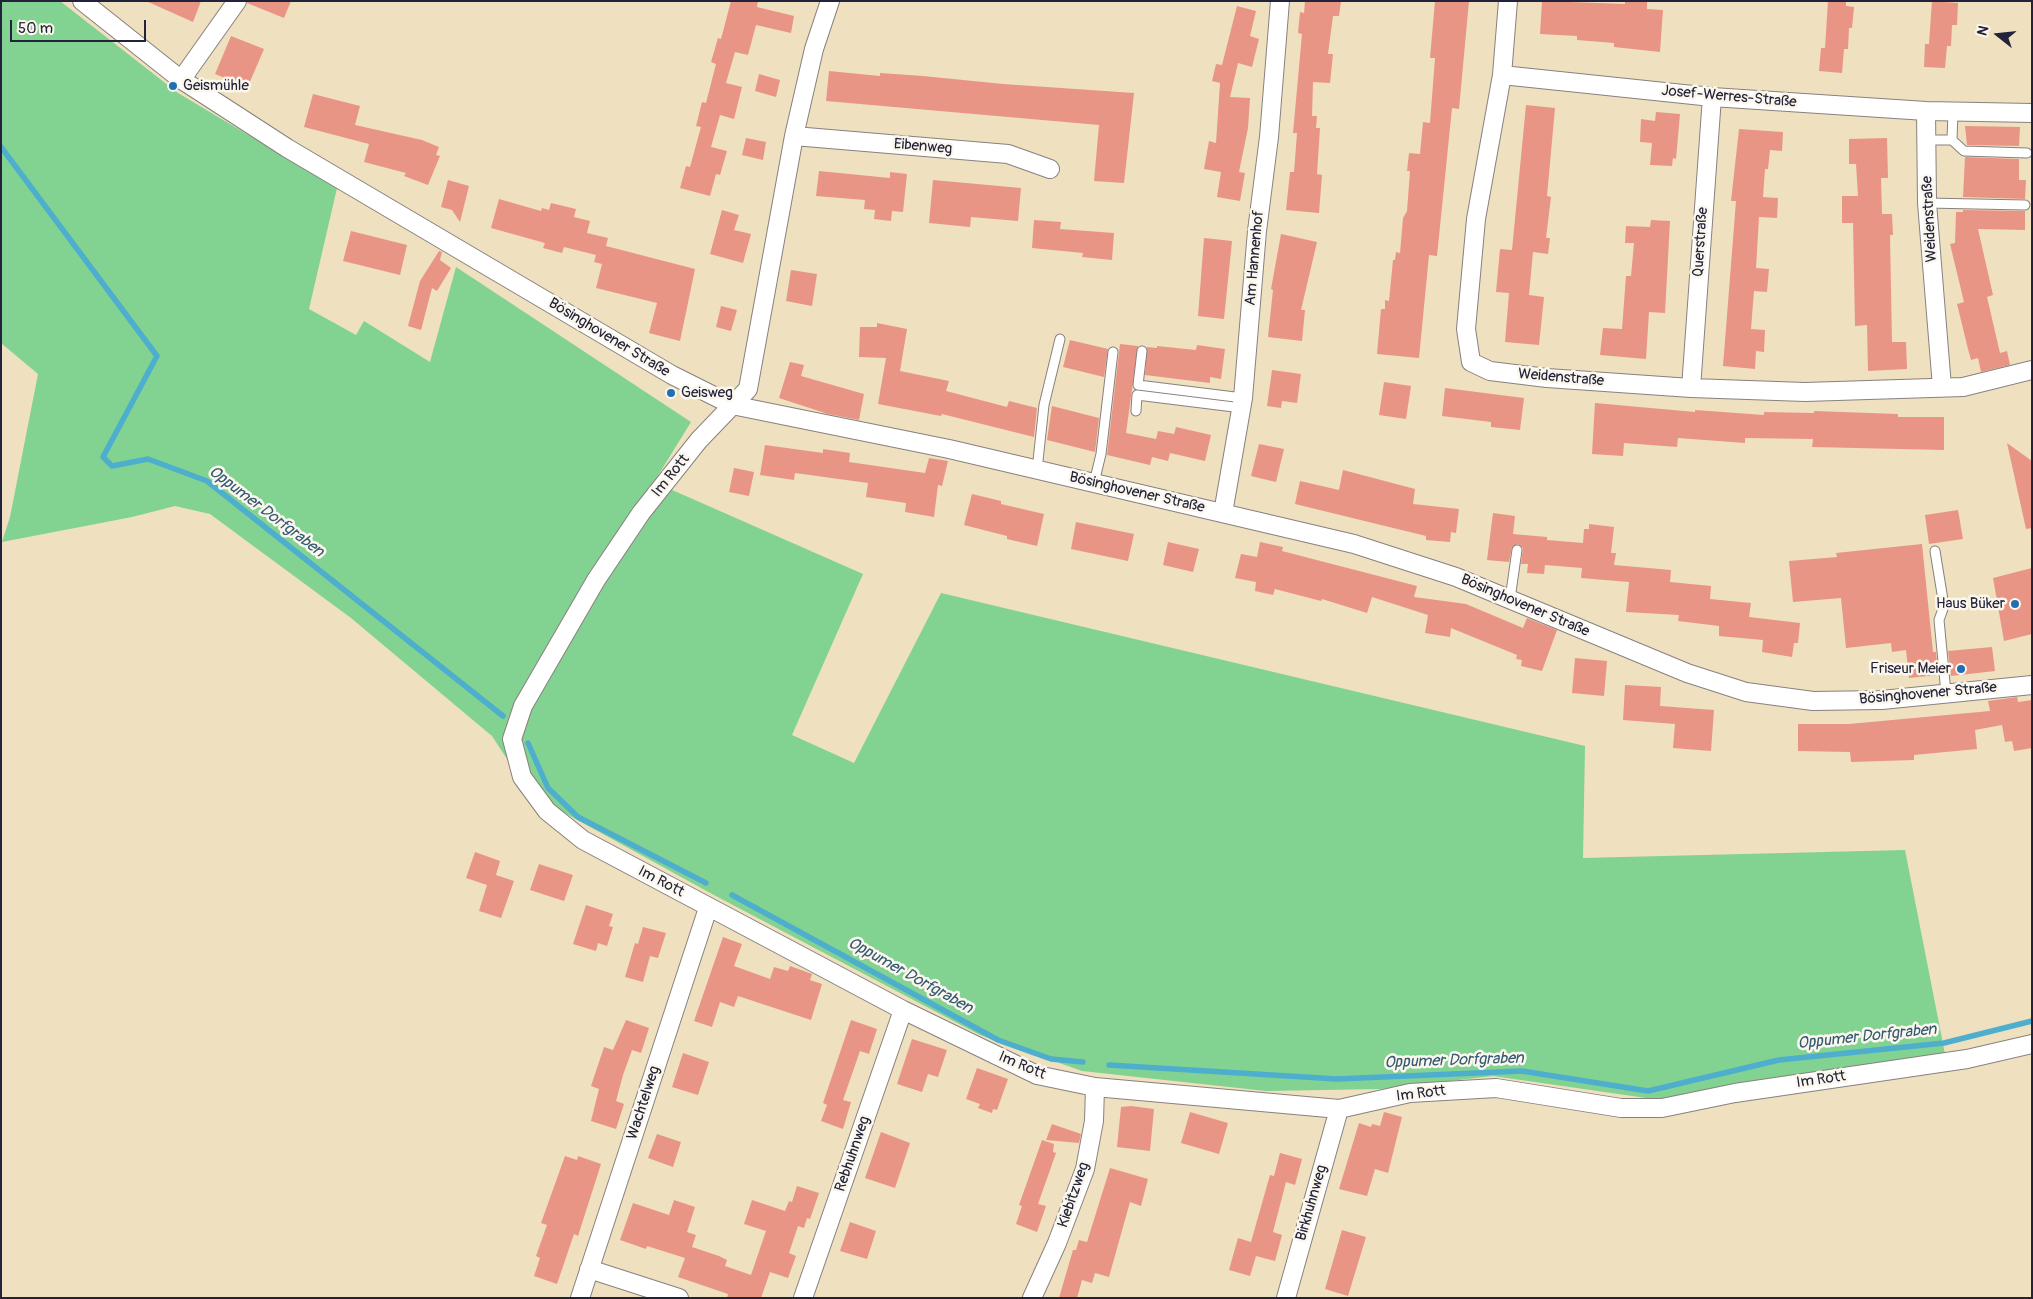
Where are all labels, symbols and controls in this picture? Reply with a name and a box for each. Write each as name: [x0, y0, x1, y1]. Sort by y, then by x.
scale bar: [12, 10, 149, 42]
north arrow: [1973, 10, 2023, 60]
text: 50 m: [18, 19, 53, 38]
text: N: [1974, 24, 1993, 38]
place label: Geismühle: [183, 77, 249, 95]
marker: Geismühle: [167, 80, 179, 92]
street label: Josef-Werres-Straße: [1661, 82, 1797, 112]
street label: Eibenweg: [893, 135, 953, 159]
street label: Weidenstraße: [1919, 175, 1941, 263]
street label: Querstraße: [1690, 206, 1712, 278]
street label: Am Hannenhof: [1242, 210, 1268, 306]
street label: Bösinghovener Straße: [545, 295, 673, 381]
street label: Weidenstraße: [1517, 365, 1605, 391]
place label: Geisweg: [681, 384, 733, 402]
marker: Geisweg: [665, 387, 677, 399]
street label: Im Rott: [648, 451, 694, 501]
water label: Oppumer Dorfgraben: [205, 462, 327, 562]
street label: Bösinghovener Straße: [1068, 469, 1206, 517]
street label: Bösinghovener Straße: [1458, 571, 1592, 641]
place label: Haus Büker: [1936, 595, 2005, 613]
marker: Haus Büker: [2009, 598, 2021, 610]
place label: Friseur Meier: [1870, 660, 1951, 678]
marker: Friseur Meier: [1955, 663, 1967, 675]
street label: Bösinghovener Straße: [1858, 679, 1998, 709]
street label: Im Rott: [635, 862, 687, 902]
water label: Oppumer Dorfgraben: [844, 934, 976, 1018]
water label: Oppumer Dorfgraben: [1797, 1020, 1937, 1054]
street label: Im Rott: [996, 1048, 1048, 1084]
water label: Oppumer Dorfgraben: [1384, 1049, 1524, 1073]
street label: Wachtelweg: [624, 1064, 664, 1142]
street label: Im Rott: [1795, 1068, 1847, 1092]
street label: Im Rott: [1395, 1082, 1447, 1106]
street label: Rebhuhnweg: [832, 1114, 874, 1194]
street label: Kiebitzweg: [1054, 1160, 1094, 1230]
street label: Birkhuhnweg: [1293, 1163, 1331, 1243]

